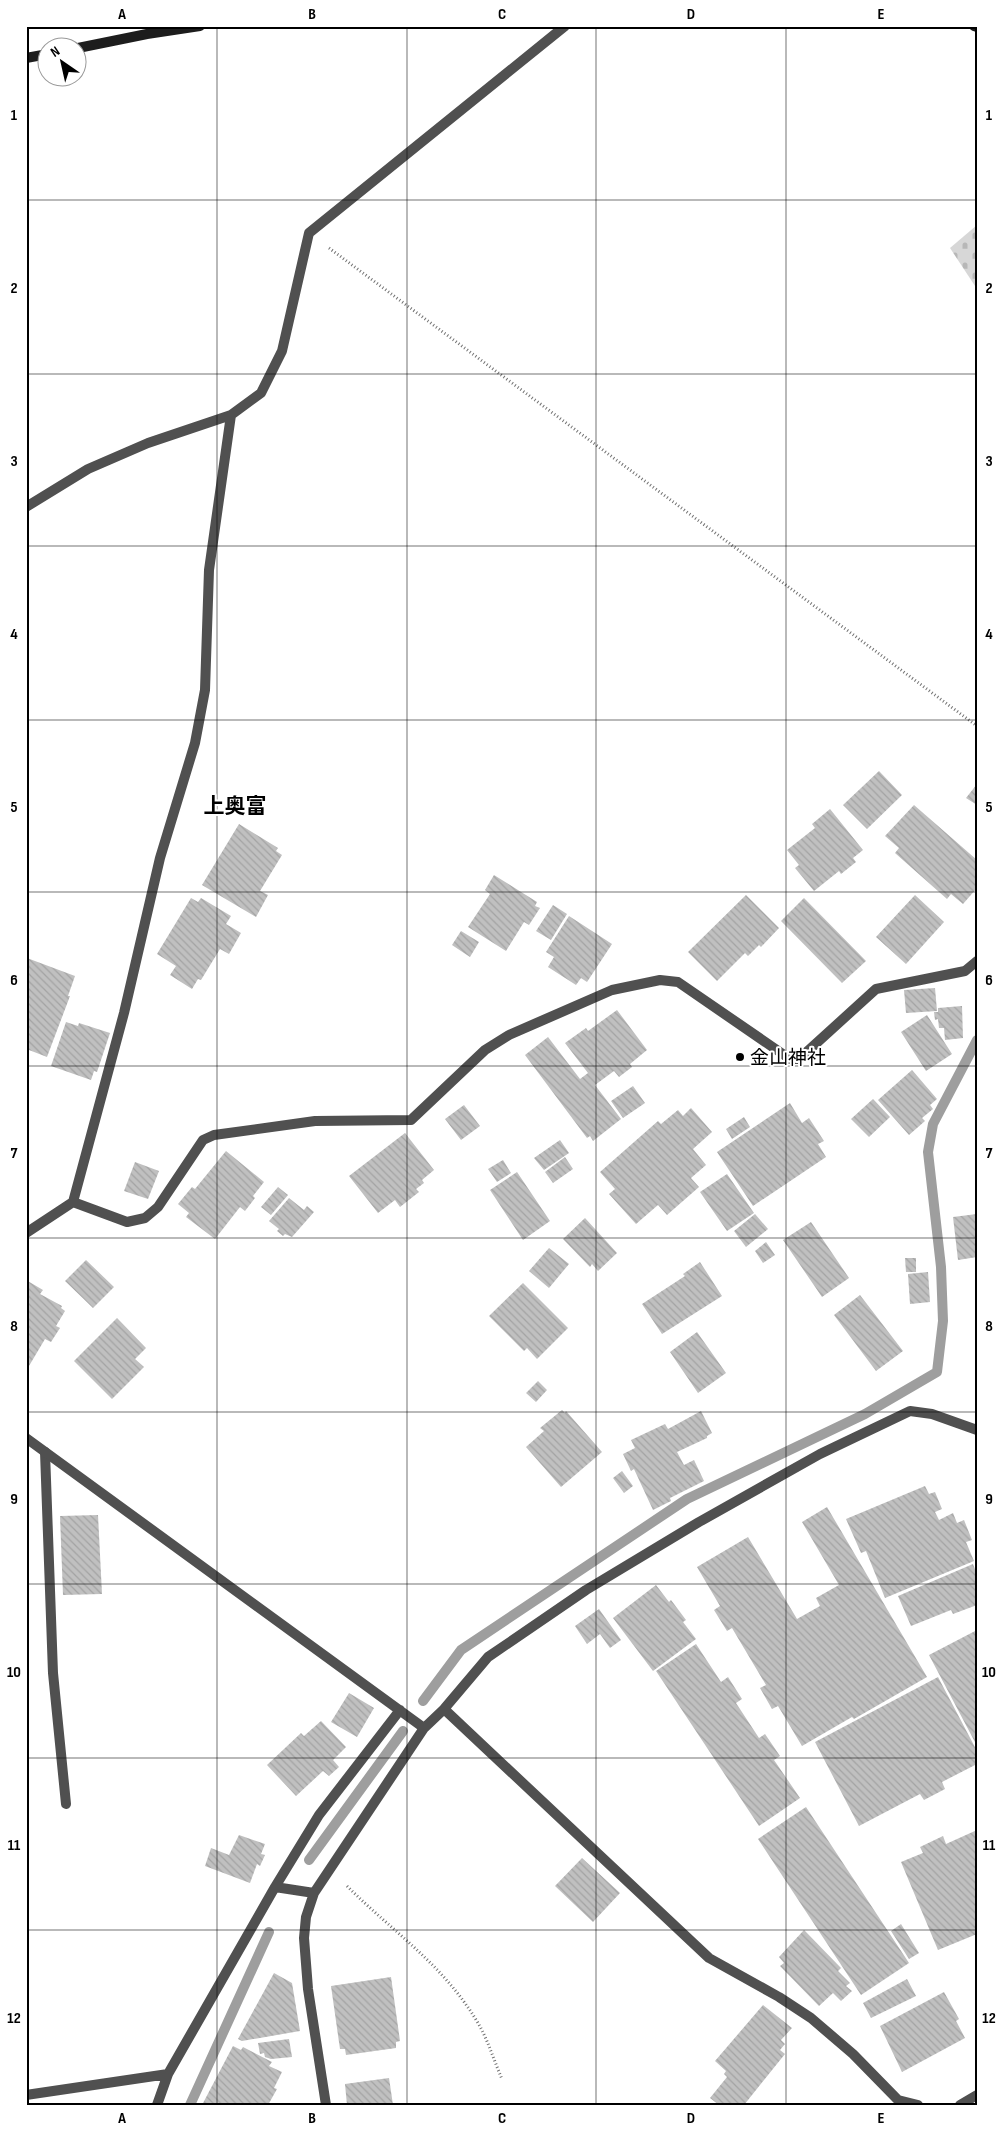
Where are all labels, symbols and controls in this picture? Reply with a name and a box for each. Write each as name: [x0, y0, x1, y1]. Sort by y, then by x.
text: A: [117, 5, 126, 24]
text: B: [308, 5, 316, 24]
text: C: [498, 5, 506, 24]
text: D: [687, 5, 695, 24]
text: E: [878, 5, 885, 24]
north arrow: [38, 38, 88, 88]
text: N: [47, 42, 63, 61]
text: 1: [11, 106, 18, 125]
text: 1: [986, 106, 993, 125]
text: 2: [10, 279, 18, 298]
text: 2: [985, 279, 993, 298]
text: 3: [10, 452, 18, 471]
text: 3: [985, 452, 993, 471]
text: 4: [10, 625, 18, 644]
text: 4: [985, 625, 993, 644]
district label: 上奥富: [204, 794, 267, 819]
text: 5: [10, 798, 18, 817]
text: 5: [985, 798, 993, 817]
text: 6: [10, 971, 18, 990]
text: 6: [985, 971, 993, 990]
place label: 金山神社: [750, 1047, 826, 1070]
marker: 金山神社: [734, 1051, 746, 1063]
text: 7: [11, 1144, 18, 1163]
text: 7: [986, 1144, 993, 1163]
text: 8: [10, 1317, 18, 1336]
text: 8: [985, 1317, 993, 1336]
text: 9: [10, 1490, 18, 1509]
text: 9: [985, 1490, 993, 1509]
text: 10: [7, 1663, 21, 1682]
text: 10: [982, 1663, 996, 1682]
text: 11: [8, 1836, 21, 1855]
text: 11: [983, 1836, 996, 1855]
text: 12: [7, 2009, 21, 2028]
text: 12: [982, 2009, 996, 2028]
text: A: [117, 2109, 126, 2128]
text: B: [308, 2109, 316, 2128]
text: C: [498, 2109, 506, 2128]
text: D: [687, 2109, 695, 2128]
text: E: [878, 2109, 885, 2128]

